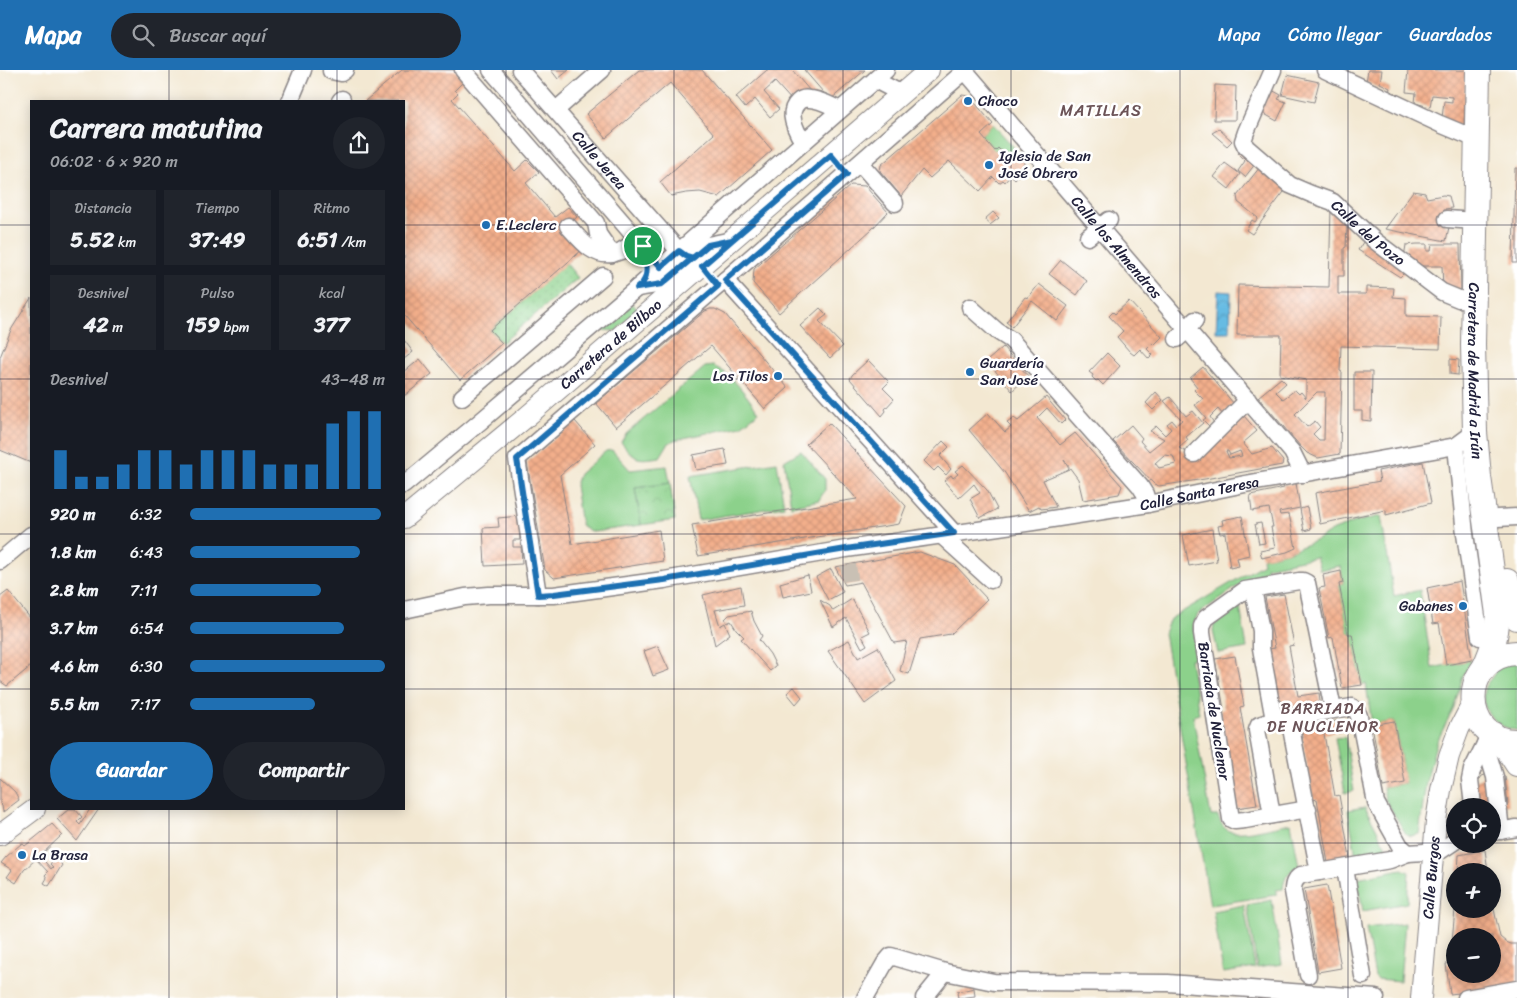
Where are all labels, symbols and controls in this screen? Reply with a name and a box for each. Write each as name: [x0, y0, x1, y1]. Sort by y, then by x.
search box: [111, 13, 461, 58]
text: Mapa: [25, 14, 81, 56]
text: Buscar aquí: [169, 19, 266, 52]
text: Mapa: [1218, 19, 1260, 51]
text: Cómo llegar: [1288, 19, 1381, 51]
text: Guardados: [1409, 19, 1492, 51]
icon: search: [129, 21, 157, 49]
place label: Choco: [978, 88, 1018, 114]
marker: Choco: [962, 95, 974, 107]
district label: MATILLAS: [1060, 96, 1142, 125]
text: Carrera matutina: [50, 103, 263, 152]
button: share: [333, 117, 385, 169]
street label: Calle Jerea: [565, 124, 633, 196]
place label: Iglesia de San José Obrero: [998, 143, 1091, 186]
text: 06:02 · 6 × 920 m: [50, 147, 178, 176]
marker: Iglesia de San José Obrero: [983, 159, 995, 171]
street label: Calle los Almendros: [1064, 190, 1169, 305]
street label: Calle del Pozo: [1325, 193, 1411, 273]
text: Distancia: [75, 196, 132, 221]
text: Tiempo: [196, 196, 239, 221]
text: Ritmo: [314, 196, 350, 221]
place label: E.Leclerc: [496, 212, 557, 238]
marker: E.Leclerc: [480, 219, 492, 231]
text: 5.52: [70, 221, 114, 259]
text: 37:49: [190, 221, 245, 259]
text: 6:51: [297, 221, 338, 259]
pin: [622, 225, 664, 267]
text: km: [114, 230, 136, 255]
text: /km: [338, 230, 366, 255]
icon: arrive: [629, 232, 657, 260]
text: Desnivel: [78, 281, 129, 306]
text: Pulso: [201, 281, 234, 306]
text: kcal: [319, 281, 345, 306]
street label: Carretera de Madrid a Irún: [1460, 282, 1490, 460]
street label: Carretera de Bilbao: [553, 292, 668, 396]
text: 42: [83, 306, 109, 344]
text: 159: [185, 306, 220, 344]
text: 377: [314, 306, 350, 344]
text: m: [109, 315, 123, 340]
text: bpm: [220, 315, 250, 340]
place label: Guardería San José: [980, 350, 1044, 393]
place label: Los Tilos: [713, 363, 769, 389]
text: Desnivel: [50, 365, 108, 394]
text: 43–48 m: [321, 365, 385, 394]
marker: Guardería San José: [964, 366, 976, 378]
marker: Los Tilos: [772, 370, 784, 382]
street label: Calle Santa Teresa: [1138, 469, 1262, 518]
text: 920 m: [50, 500, 96, 529]
text: 6:32: [130, 500, 162, 529]
text: 1.8 km: [50, 538, 96, 567]
text: 6:43: [130, 538, 163, 567]
text: 2.8 km: [50, 576, 99, 605]
text: 7:11: [130, 576, 158, 605]
place label: Gabanes: [1399, 593, 1454, 619]
marker: Gabanes: [1457, 600, 1469, 612]
text: 3.7 km: [50, 614, 98, 643]
text: 6:54: [130, 614, 164, 643]
street label: Barriada de Nuclenor: [1190, 640, 1238, 783]
text: 4.6 km: [50, 652, 99, 681]
text: 6:30: [130, 652, 163, 681]
text: 5.5 km: [50, 690, 99, 719]
text: 7:17: [130, 690, 160, 719]
district label: BARRIADA DE NUCLENOR: [1267, 694, 1379, 741]
button: Guardar: [50, 742, 213, 800]
button: Compartir: [223, 742, 385, 800]
map controls: [1446, 798, 1501, 983]
button: locate: [1446, 798, 1501, 853]
street label: Calle Burgos: [1415, 835, 1448, 920]
place label: La Brasa: [32, 842, 89, 868]
marker: La Brasa: [16, 849, 28, 861]
button: +: [1446, 863, 1501, 918]
button: −: [1446, 928, 1501, 983]

